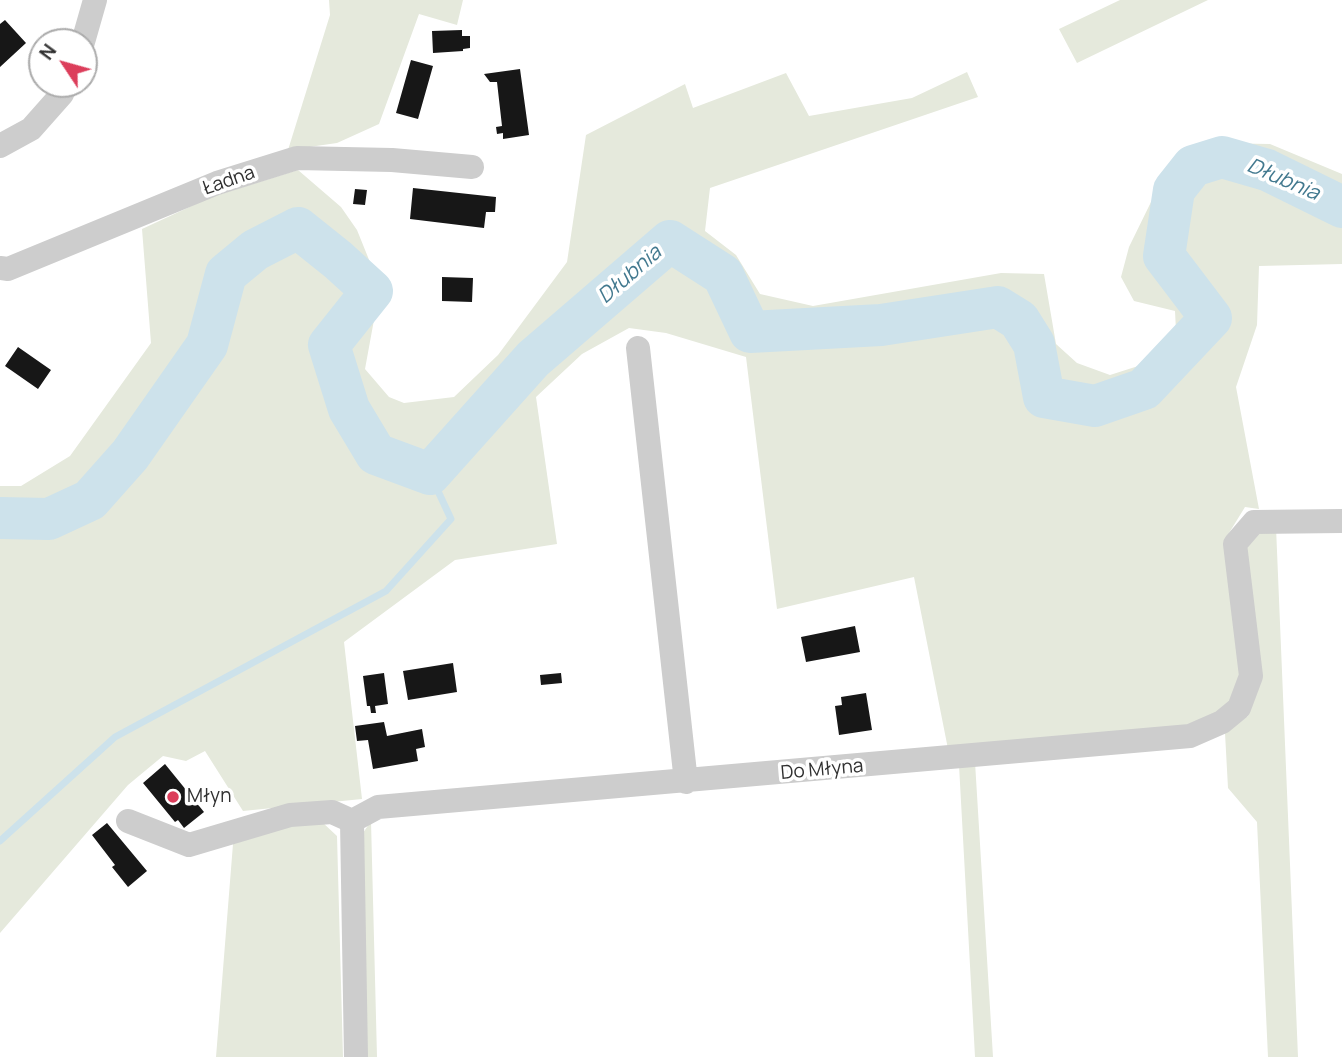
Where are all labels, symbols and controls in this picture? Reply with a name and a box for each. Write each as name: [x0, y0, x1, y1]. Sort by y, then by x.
north arrow: [28, 28, 98, 98]
text: N: [33, 39, 62, 65]
water label: Dłubnia: [1243, 154, 1323, 206]
street label: Ładna: [200, 162, 258, 200]
water label: Dłubnia: [593, 241, 667, 309]
street label: Do Młyna: [780, 755, 864, 785]
place label: Młyn: [187, 786, 231, 808]
marker: Młyn: [165, 789, 181, 805]

